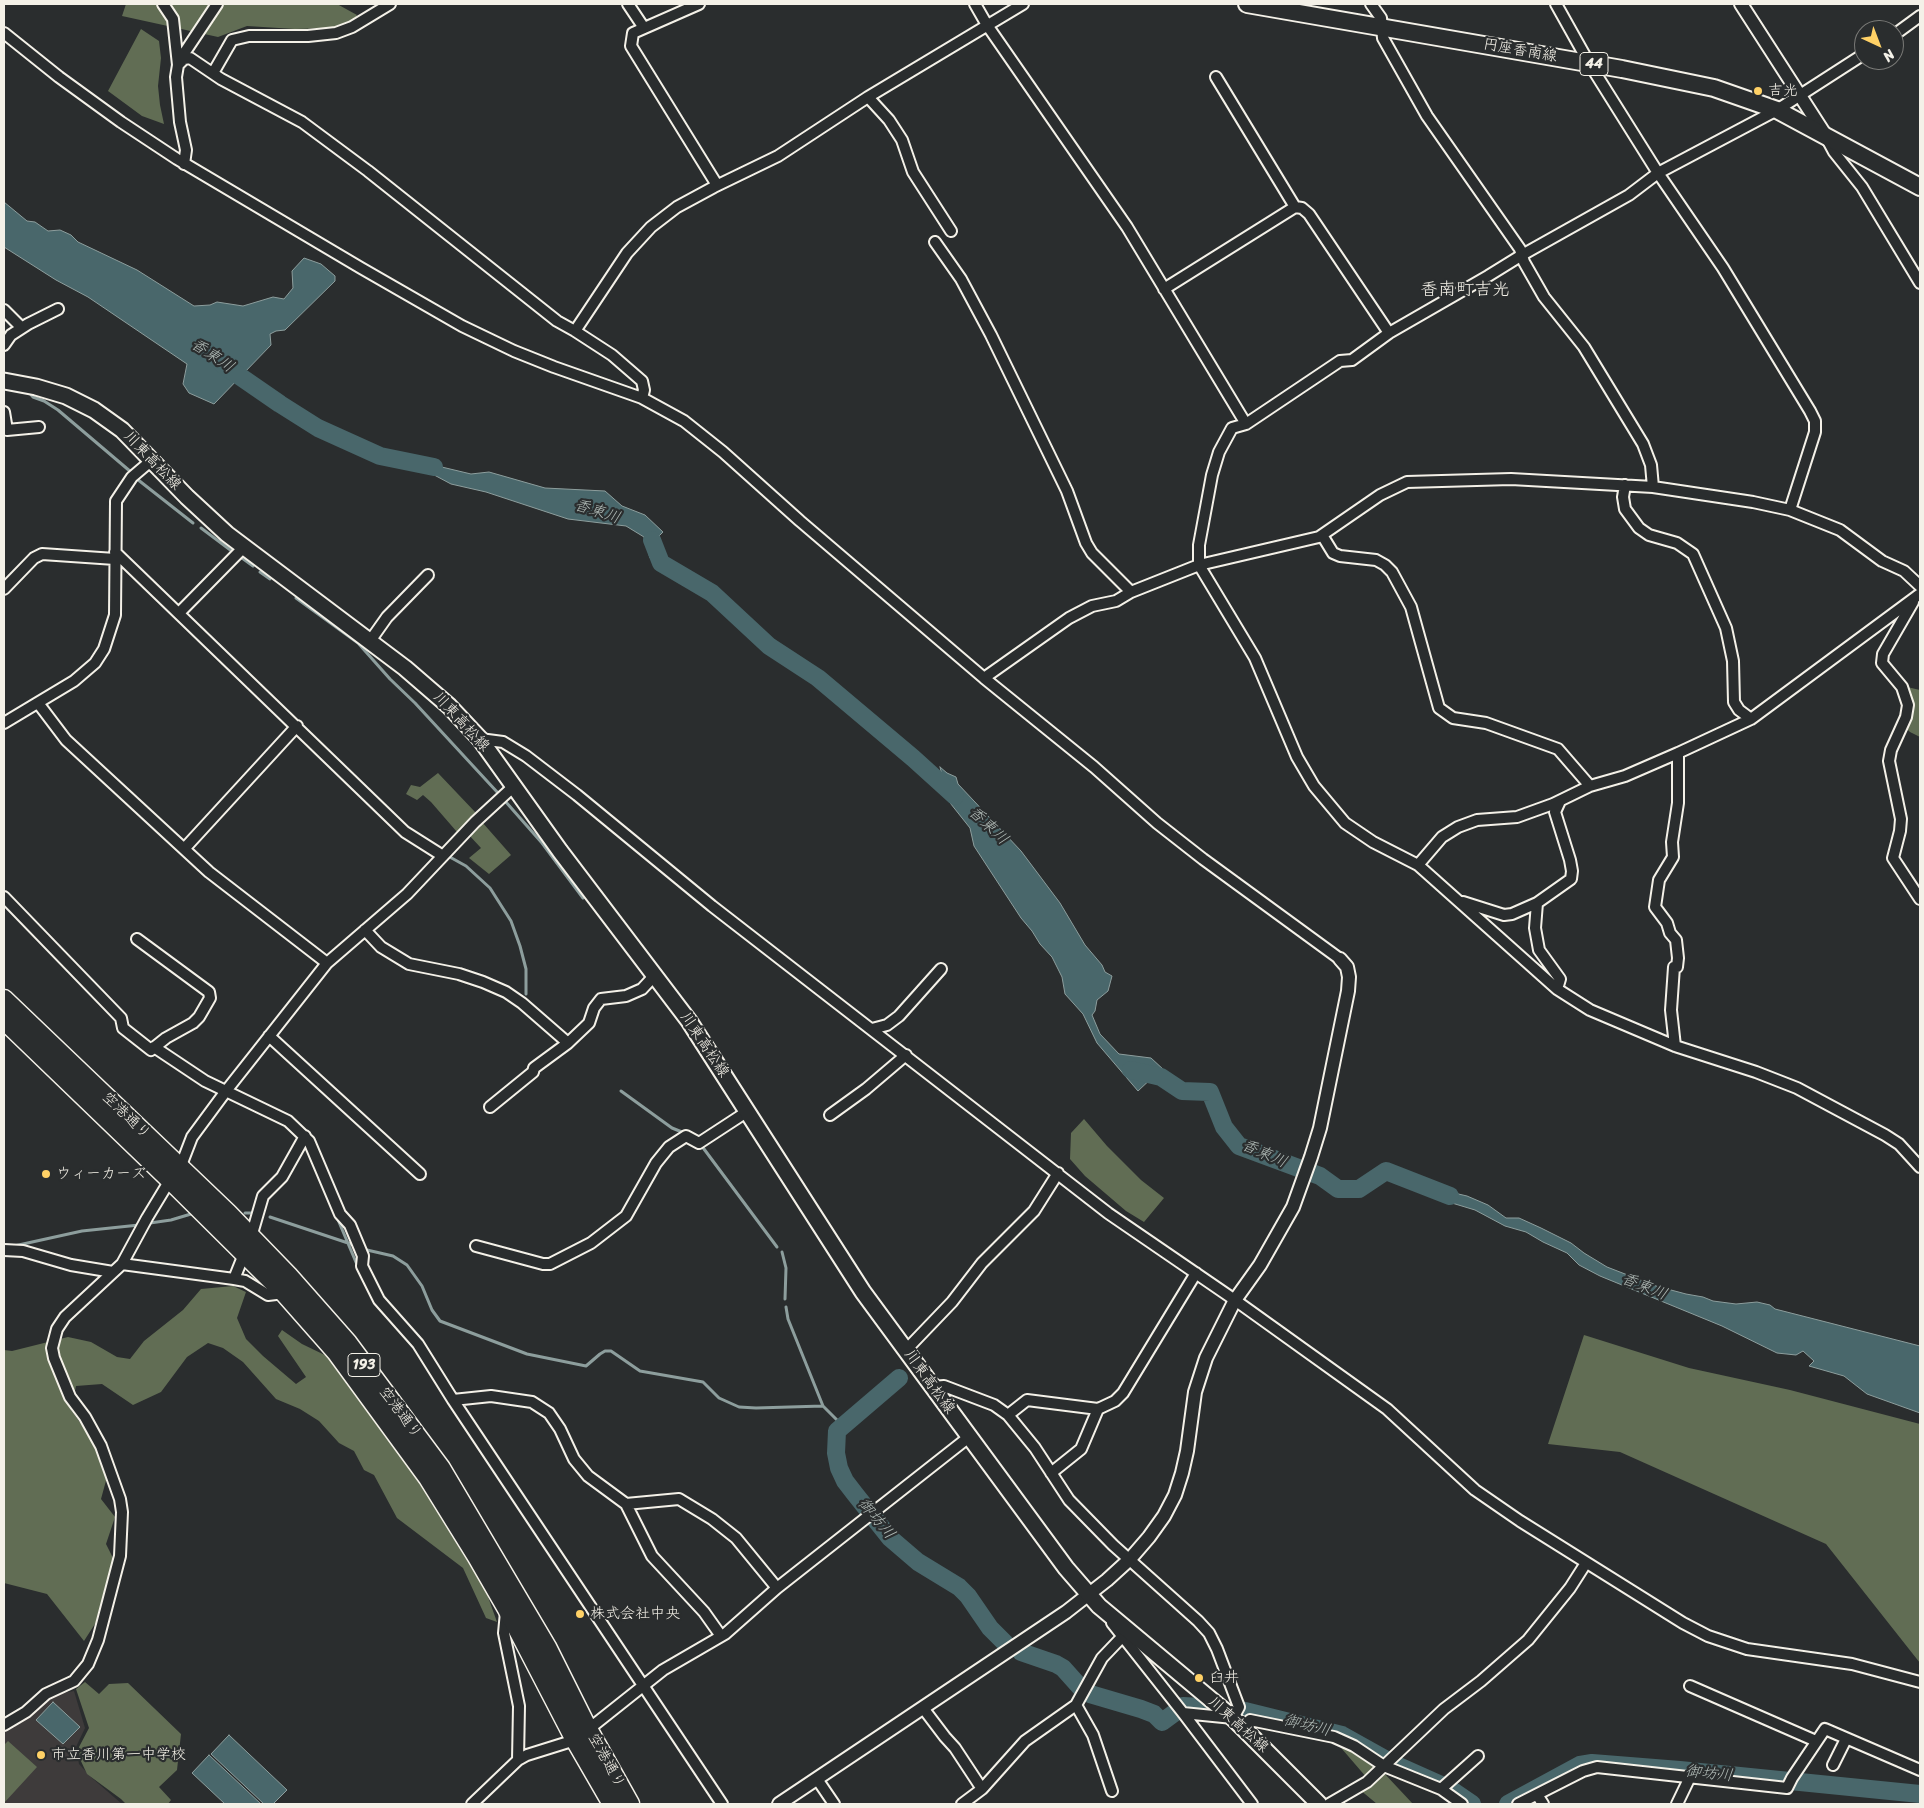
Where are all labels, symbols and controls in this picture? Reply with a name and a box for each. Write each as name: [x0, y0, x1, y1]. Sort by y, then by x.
north arrow: [1854, 20, 1904, 70]
street label: 円座香南線: [1482, 36, 1558, 66]
text: N: [1877, 43, 1901, 68]
road number: 44: [1580, 52, 1608, 76]
place label: 吉光: [1768, 82, 1798, 100]
marker: 吉光: [1752, 85, 1764, 97]
district label: 香南町吉光: [1420, 279, 1510, 301]
water label: 香東川: [187, 335, 237, 377]
street label: 川東高松線: [119, 428, 185, 494]
water label: 香東川: [571, 495, 623, 529]
street label: 川東高松線: [429, 688, 493, 756]
water label: 香東川: [964, 803, 1012, 849]
street label: 川東高松線: [676, 1009, 732, 1081]
street label: 空港通り: [98, 1089, 154, 1143]
water label: 香東川: [1238, 1135, 1290, 1173]
place label: ウィーカーズ: [56, 1165, 146, 1183]
marker: ウィーカーズ: [40, 1168, 52, 1180]
water label: 香東川: [1618, 1269, 1670, 1305]
street label: 川東高松線: [900, 1346, 958, 1418]
road number: 193: [348, 1354, 380, 1376]
street label: 空港通り: [375, 1384, 425, 1442]
water label: 御坊川: [853, 1494, 899, 1544]
place label: 株式会社中央: [590, 1605, 680, 1623]
marker: 株式会社中央: [574, 1608, 586, 1620]
place label: 臼井: [1209, 1669, 1239, 1687]
marker: 臼井: [1193, 1672, 1205, 1684]
street label: 川東高松線: [1204, 1693, 1272, 1757]
water label: 御坊川: [1281, 1711, 1333, 1741]
street label: 空港通り: [584, 1730, 628, 1792]
place label: 市立香川第一中学校: [51, 1746, 186, 1764]
marker: 市立香川第一中学校: [35, 1749, 47, 1761]
water label: 御坊川: [1684, 1762, 1734, 1786]

